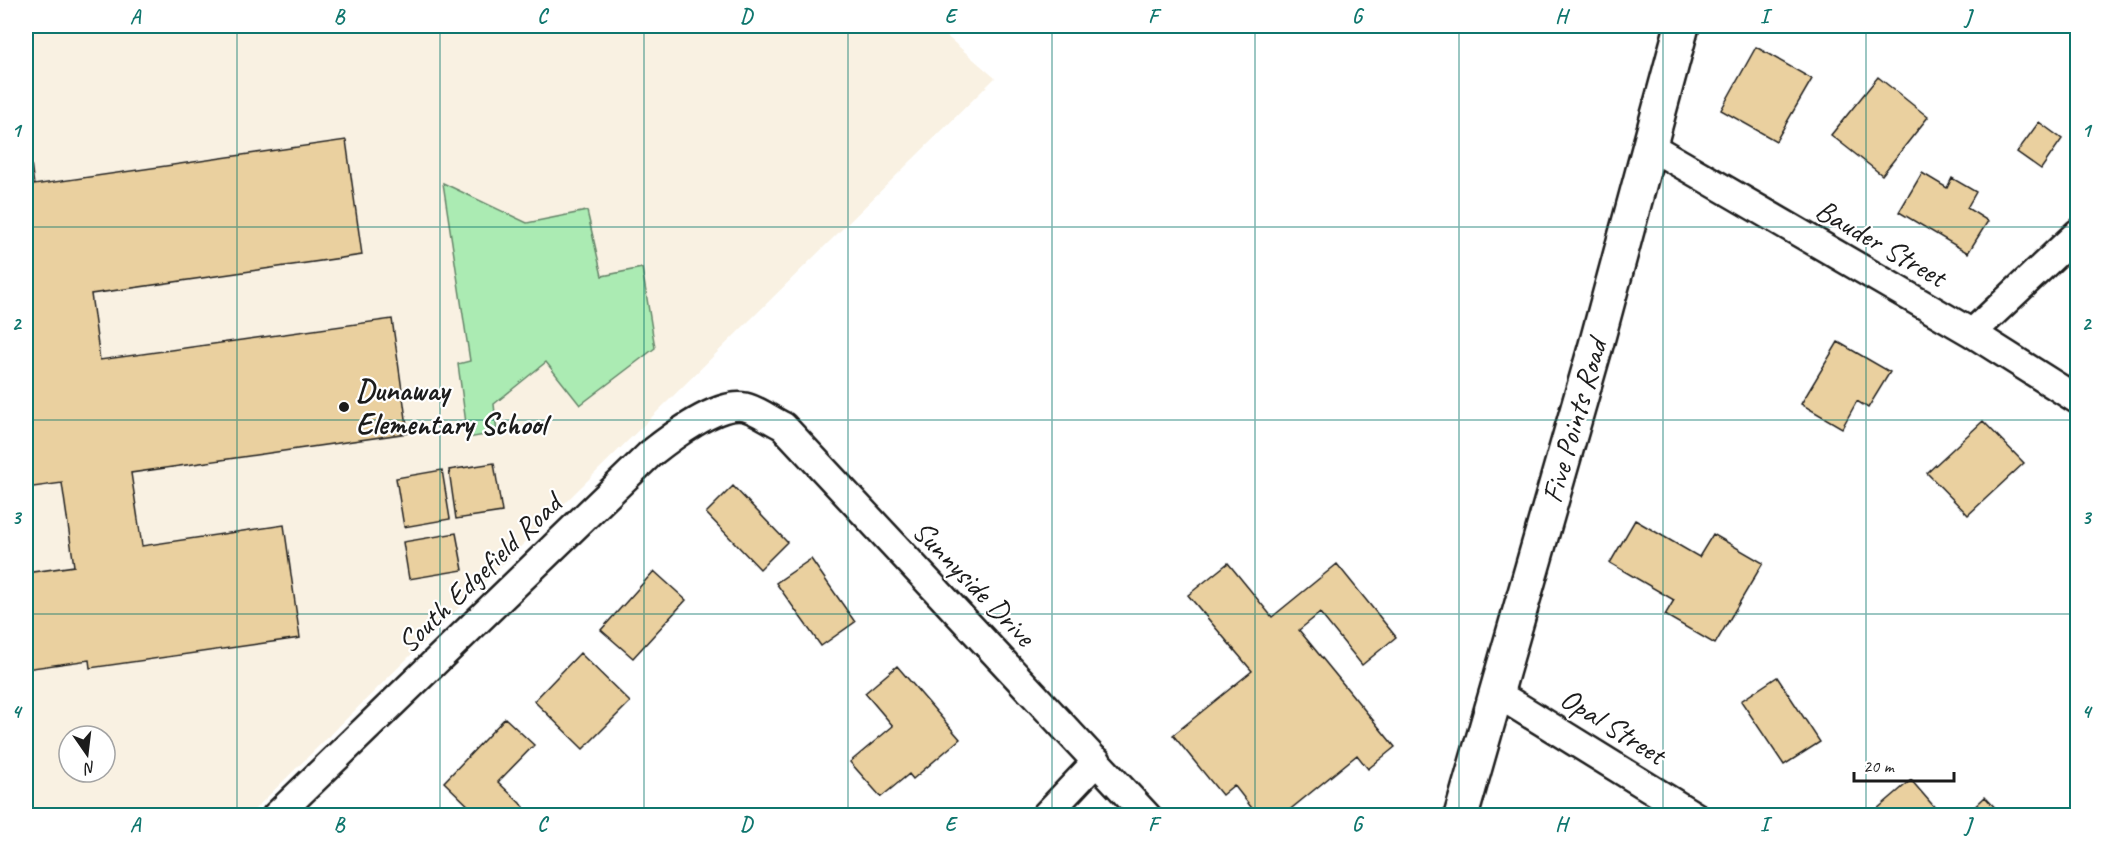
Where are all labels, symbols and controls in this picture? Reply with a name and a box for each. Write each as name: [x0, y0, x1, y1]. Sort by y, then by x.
text: A: [130, 4, 142, 29]
text: B: [334, 4, 346, 29]
text: C: [537, 4, 549, 29]
text: D: [740, 4, 754, 29]
text: E: [945, 4, 959, 29]
text: F: [1148, 4, 1162, 29]
text: G: [1352, 4, 1365, 29]
text: H: [1555, 4, 1570, 29]
text: I: [1760, 4, 1773, 29]
text: J: [1963, 4, 1975, 29]
text: 1: [12, 118, 23, 143]
text: 1: [2082, 118, 2093, 143]
street label: Bauder Street: [1809, 191, 1956, 297]
text: 2: [12, 311, 23, 336]
text: 2: [2082, 311, 2093, 336]
street label: Five Points Road: [1533, 331, 1617, 507]
place label: Dunaway Elementary School: [356, 371, 552, 443]
marker: Dunaway Elementary School: [337, 400, 351, 414]
street label: South Edgefield Road: [389, 482, 572, 661]
text: 3: [12, 505, 23, 530]
text: 3: [2082, 505, 2093, 530]
street label: Sunnyside Drive: [905, 512, 1045, 656]
street label: Opal Street: [1553, 679, 1675, 775]
text: 4: [12, 699, 24, 724]
text: 4: [2082, 699, 2094, 724]
north arrow: [57, 724, 117, 784]
scale bar: [1854, 745, 1954, 783]
text: 20 m: [1863, 755, 1896, 777]
text: N: [80, 757, 98, 779]
text: A: [130, 812, 142, 837]
text: B: [334, 812, 346, 837]
text: C: [537, 812, 549, 837]
text: D: [740, 812, 754, 837]
text: E: [945, 812, 959, 837]
text: F: [1148, 812, 1162, 837]
text: G: [1352, 812, 1365, 837]
text: H: [1555, 812, 1570, 837]
text: I: [1760, 812, 1773, 837]
text: J: [1963, 812, 1975, 837]

